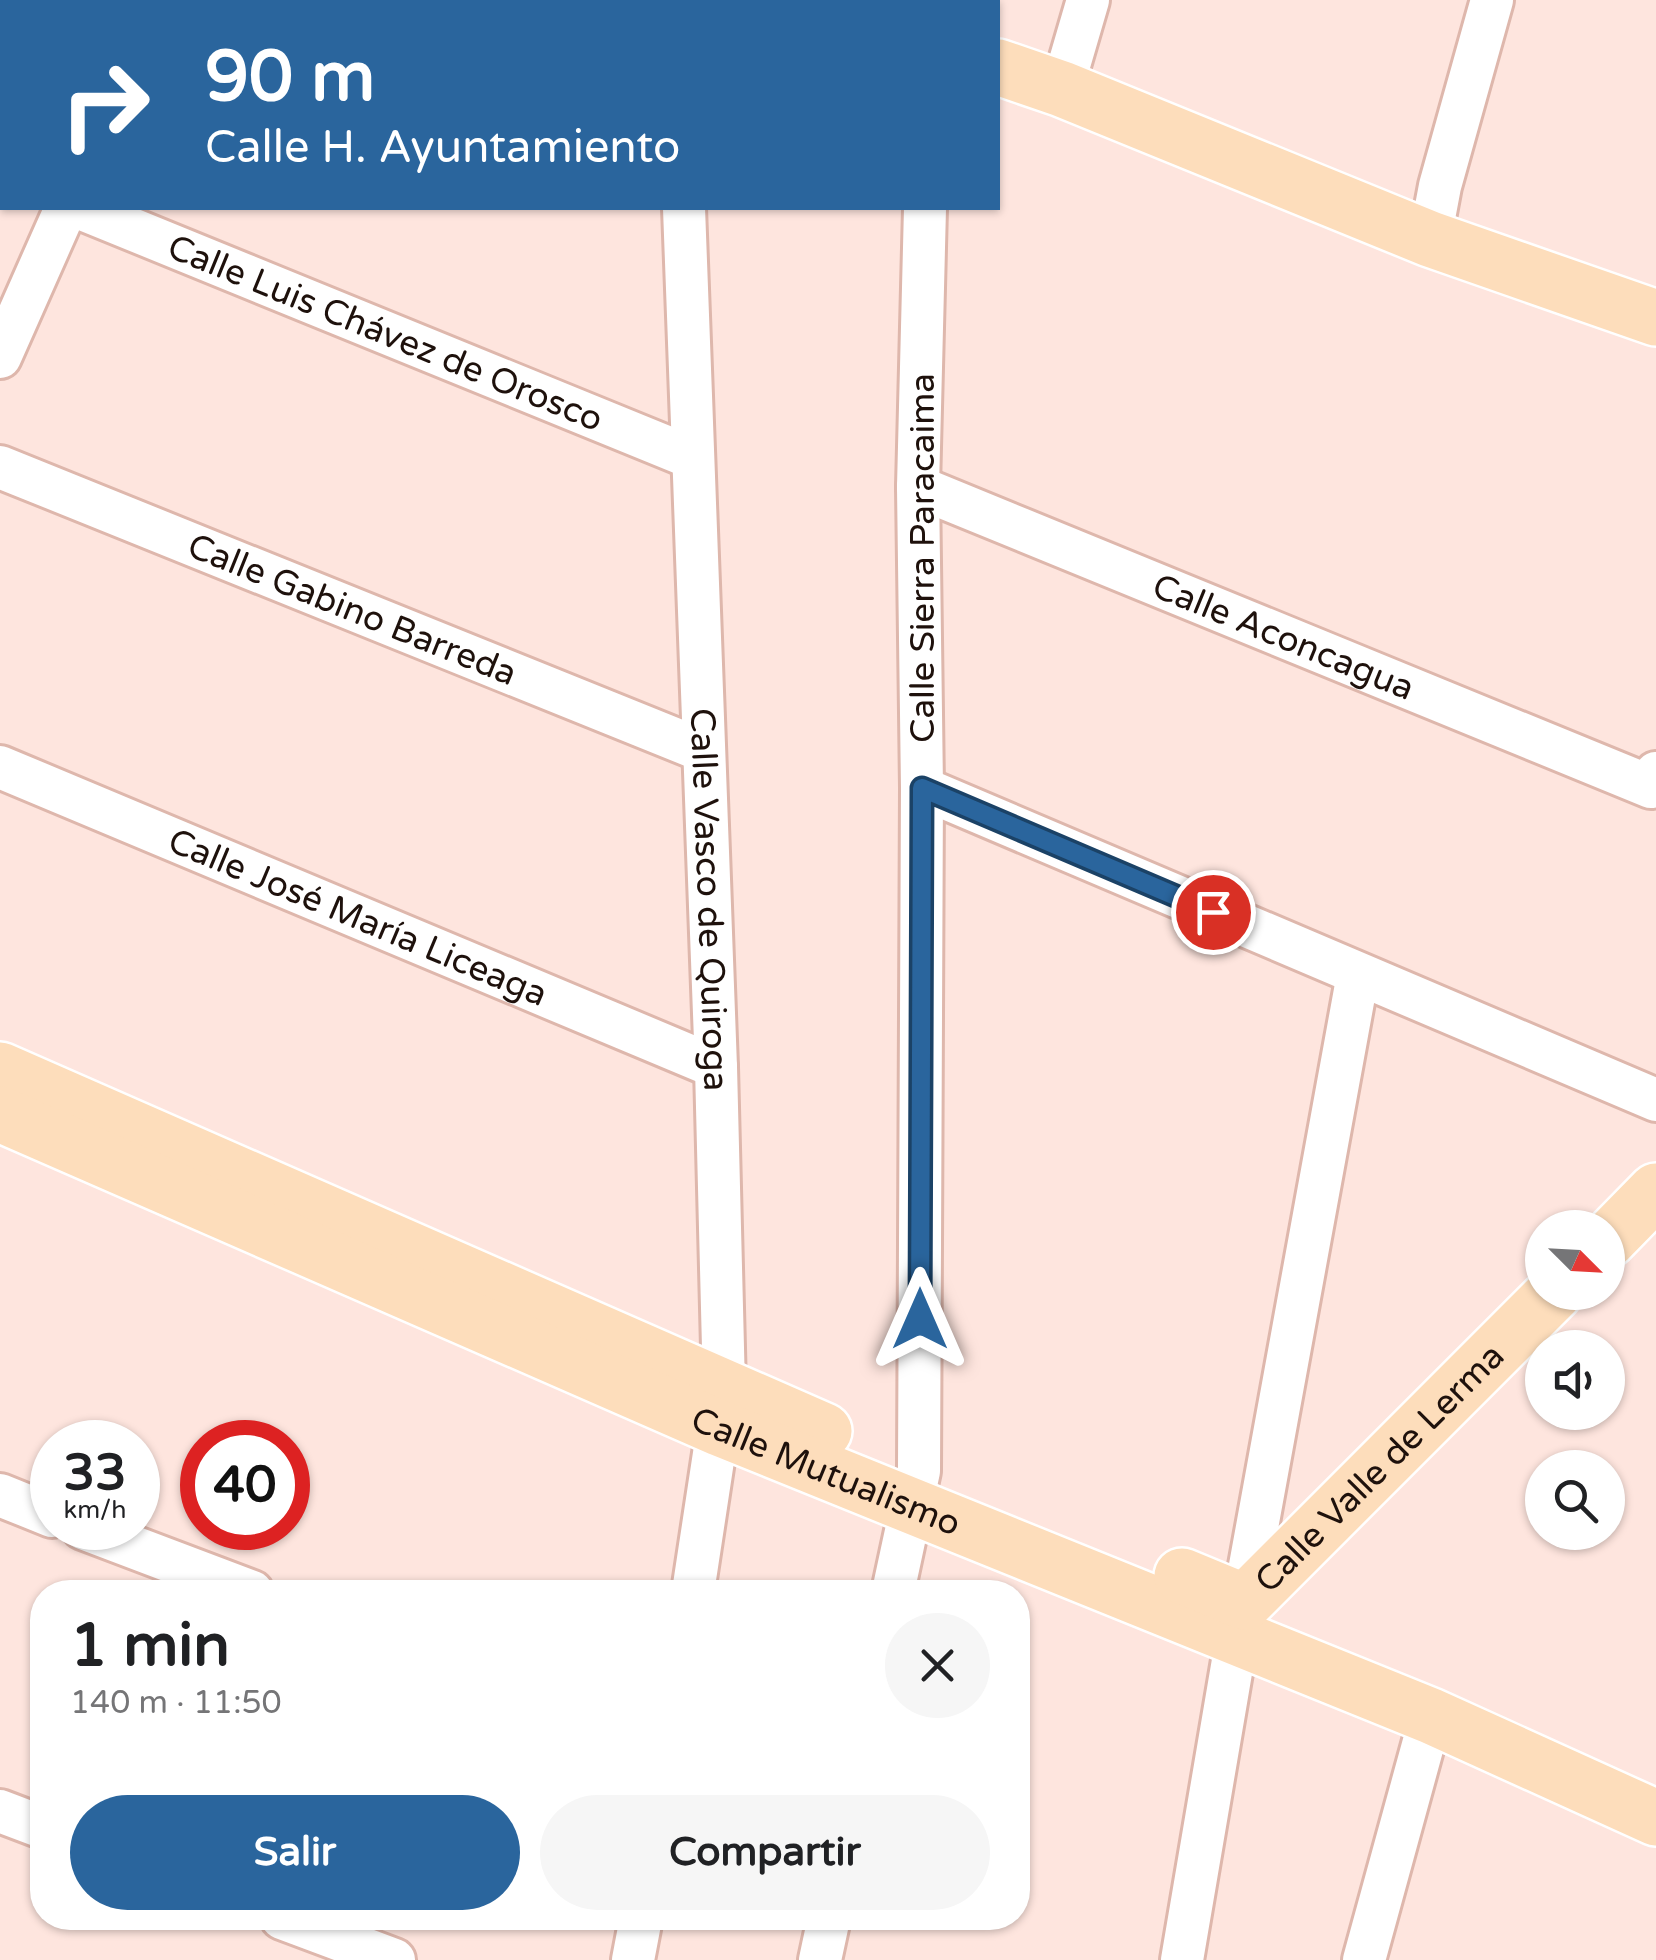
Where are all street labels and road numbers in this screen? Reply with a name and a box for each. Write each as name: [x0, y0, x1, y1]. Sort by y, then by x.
street label: Calle Luis Chávez de Orosco: [161, 226, 609, 441]
street label: Calle Sierra Paracaima: [902, 373, 944, 743]
street label: Calle Gabino Barreda: [181, 525, 523, 695]
street label: Calle Aconcagua: [1146, 565, 1420, 710]
street label: Calle Vasco de Quiroga: [681, 707, 737, 1092]
street label: Calle José María Liceaga: [162, 820, 553, 1016]
street label: Calle Valle de Lerma: [1247, 1335, 1513, 1602]
street label: Calle Mutualismo: [684, 1398, 967, 1546]

